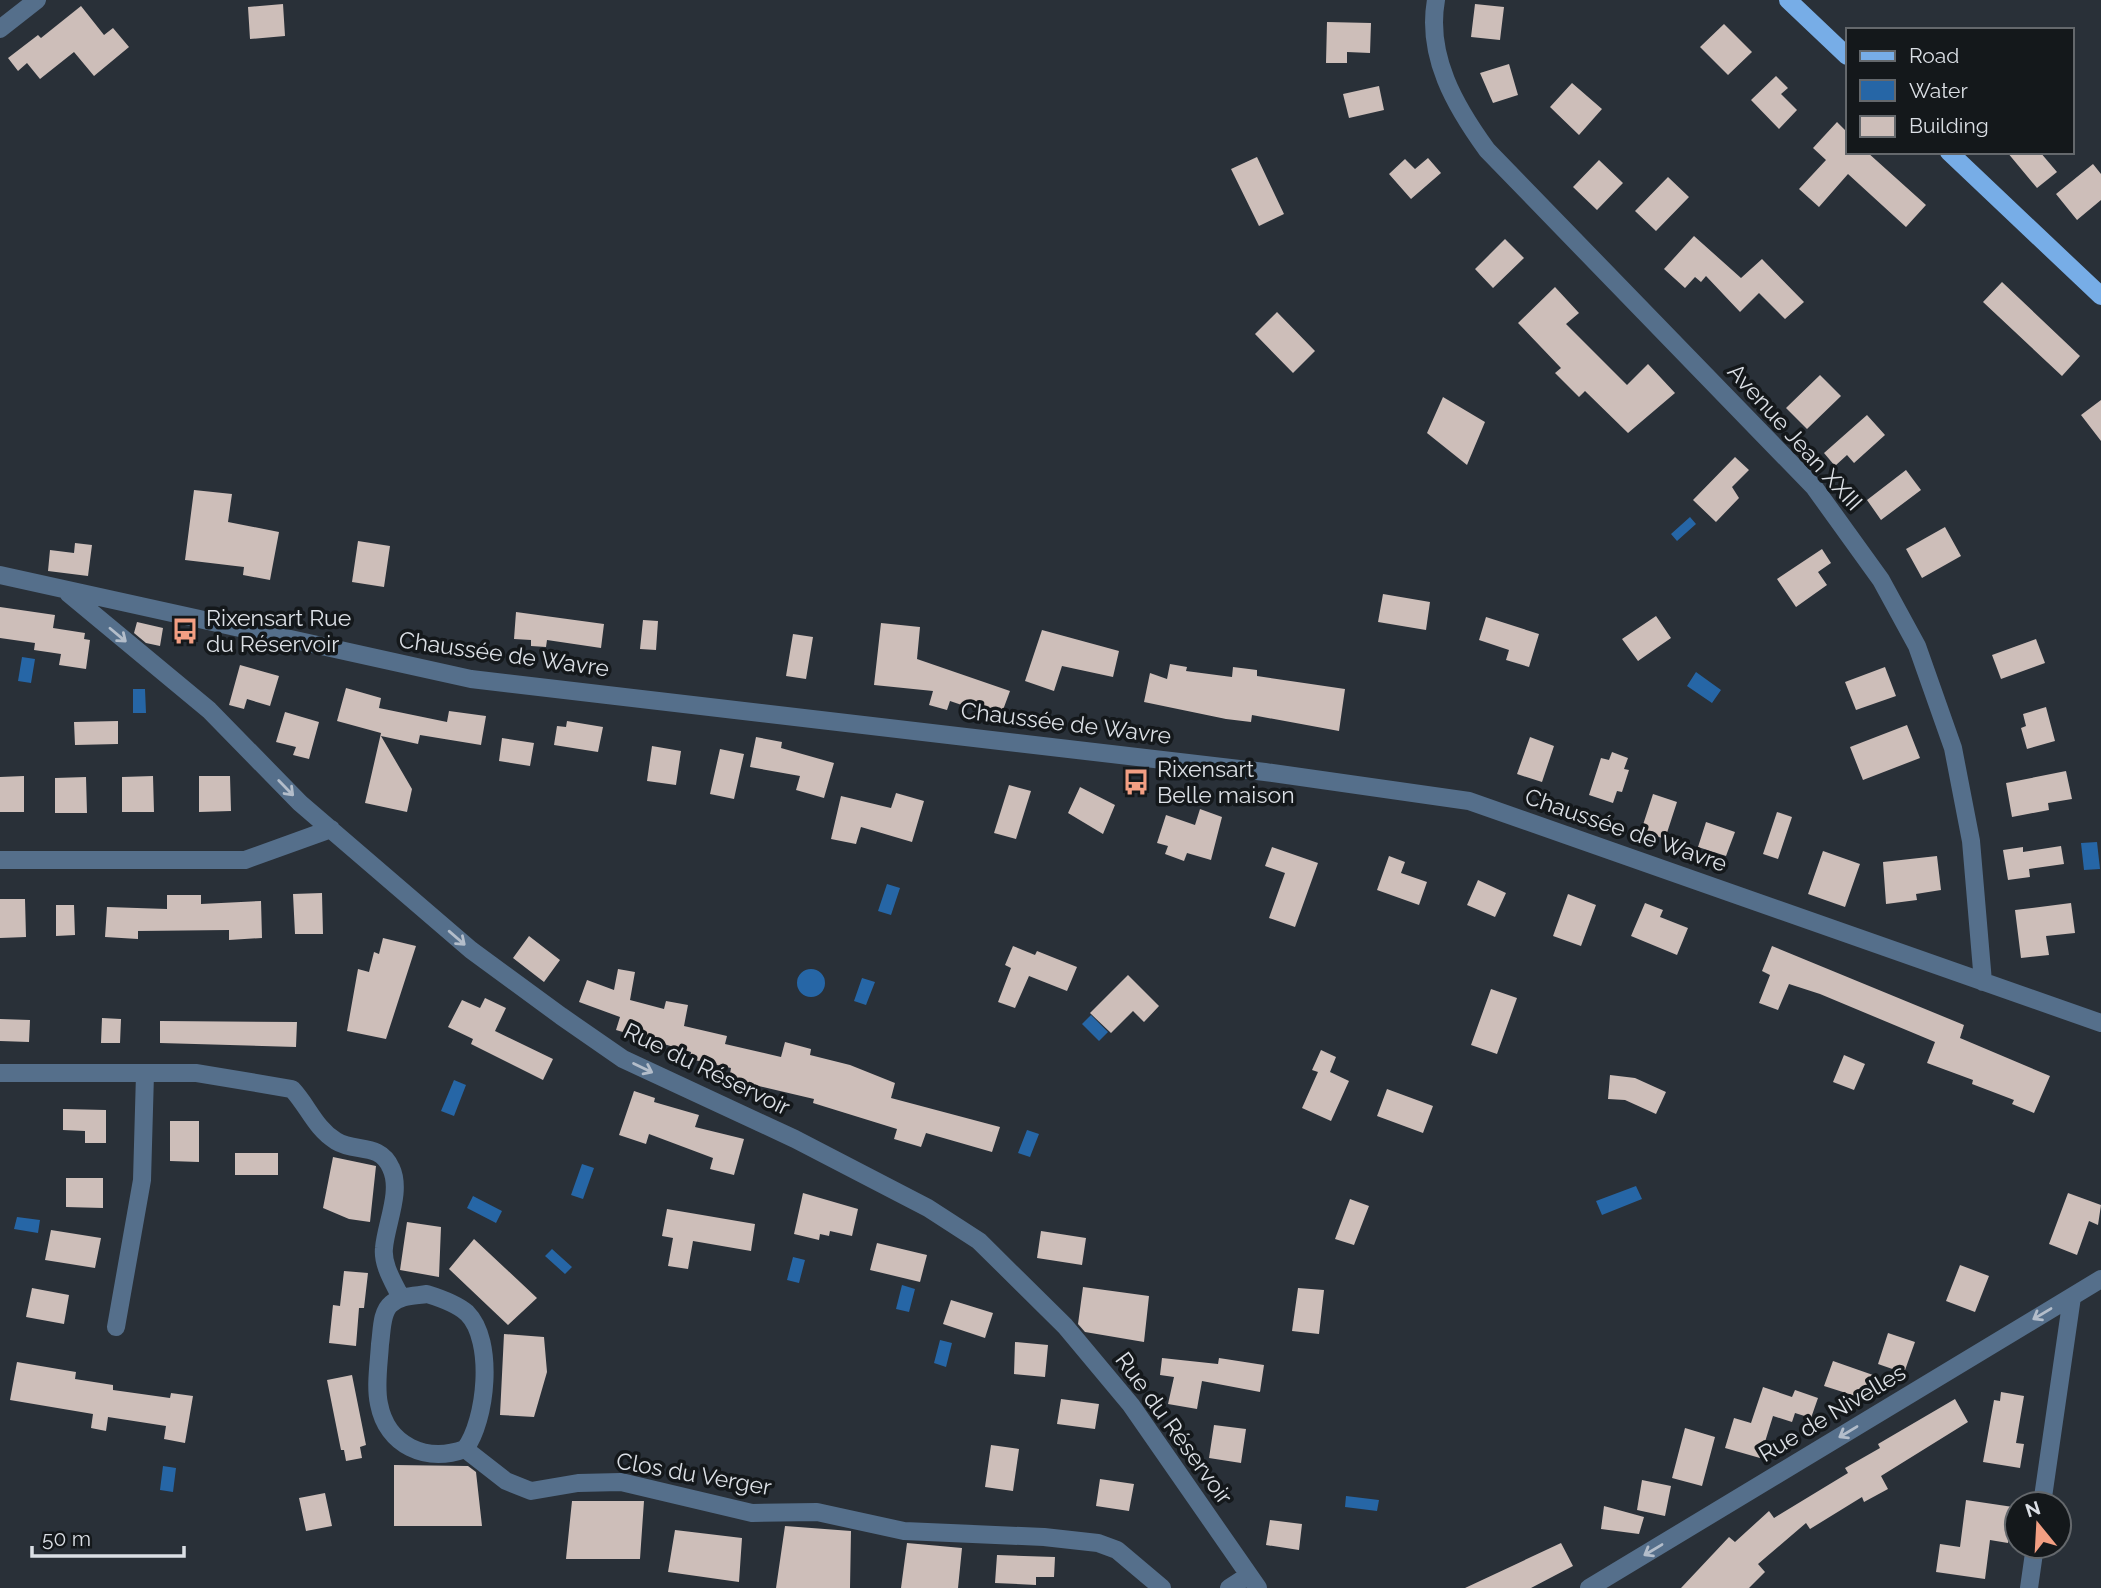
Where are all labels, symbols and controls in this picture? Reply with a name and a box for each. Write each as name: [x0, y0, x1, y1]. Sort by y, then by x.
legend: [1846, 28, 2073, 154]
text: Road: [1909, 43, 1959, 68]
text: Water: [1909, 78, 1968, 103]
text: Building: [1909, 113, 1989, 138]
street label: Avenue Jean XXIII: [1722, 358, 1868, 516]
place label: Rixensart Rue du Réservoir: [206, 604, 351, 657]
bus stop icon: Rixensart Rue du Réservoir: [170, 616, 200, 646]
street label: Chaussée de Wavre: [397, 625, 611, 682]
one-way arrow: [109, 627, 127, 643]
street label: Chaussée de Wavre: [959, 696, 1173, 749]
place label: Rixensart Belle maison: [1157, 755, 1295, 808]
bus stop icon: Rixensart Belle maison: [1121, 767, 1151, 797]
one-way arrow: [278, 779, 295, 796]
street label: Chaussée de Wavre: [1522, 782, 1731, 877]
one-way arrow: [448, 930, 466, 946]
street label: Rue du Réservoir: [620, 1017, 795, 1120]
one-way arrow: [632, 1062, 653, 1075]
one-way arrow: [2033, 1307, 2053, 1321]
street label: Rue du Réservoir: [1110, 1346, 1239, 1509]
street label: Rue de Nivelles: [1753, 1358, 1910, 1467]
one-way arrow: [1838, 1425, 1858, 1439]
street label: Clos du Verger: [614, 1447, 774, 1500]
north arrow: [2003, 1490, 2073, 1560]
text: N: [2022, 1496, 2043, 1522]
scale bar: [32, 1514, 184, 1558]
text: 50 m: [42, 1526, 91, 1551]
one-way arrow: [1643, 1543, 1663, 1557]

